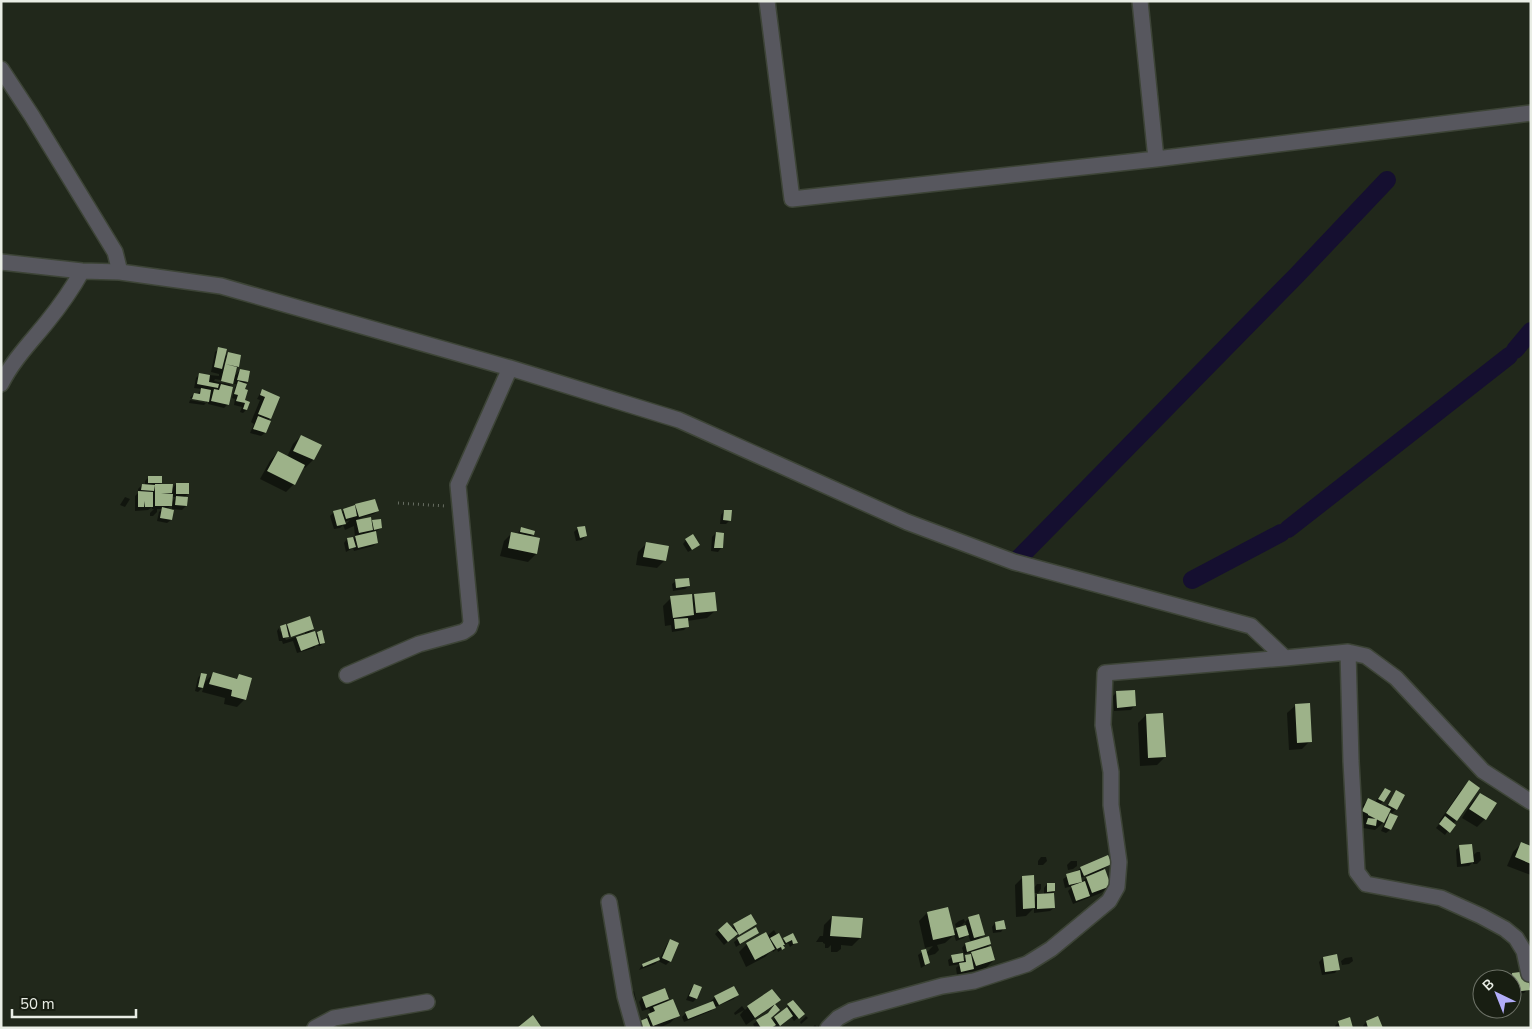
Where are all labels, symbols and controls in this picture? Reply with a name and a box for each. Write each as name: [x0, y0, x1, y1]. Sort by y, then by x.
north arrow: [1472, 969, 1522, 1019]
text: B: [1478, 975, 1498, 995]
scale bar: [12, 986, 136, 1018]
text: 50 m: [20, 994, 55, 1014]

